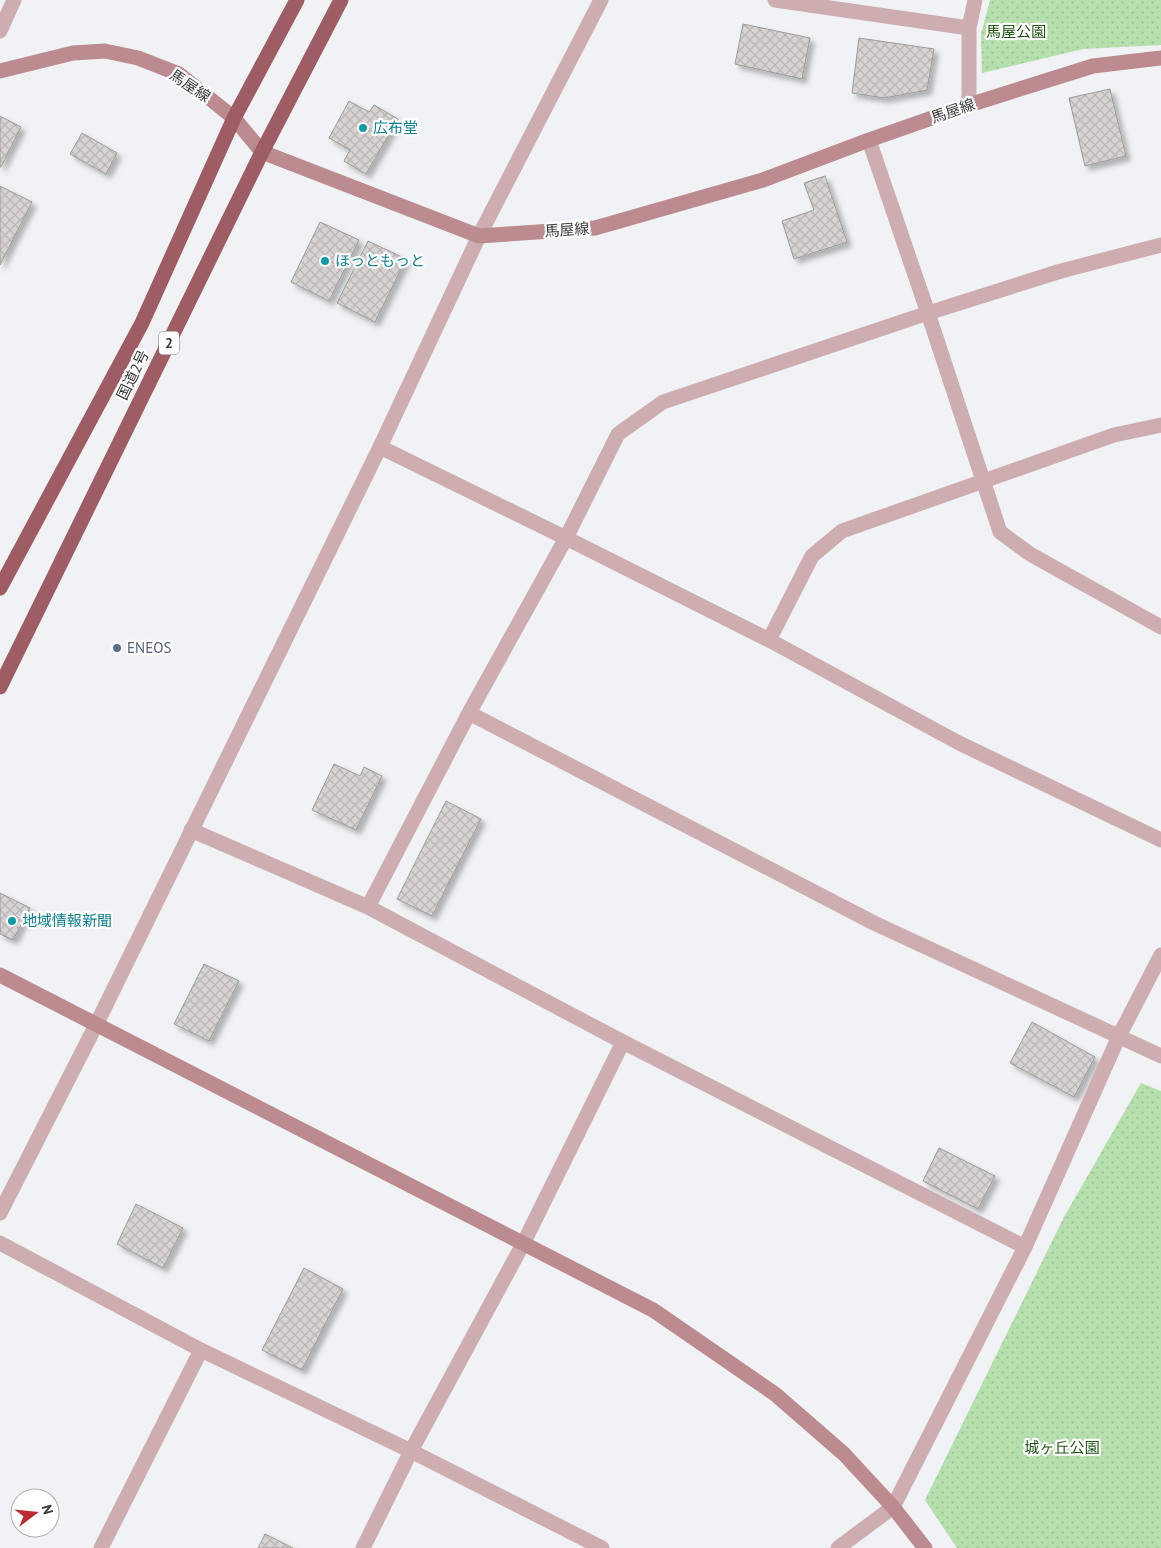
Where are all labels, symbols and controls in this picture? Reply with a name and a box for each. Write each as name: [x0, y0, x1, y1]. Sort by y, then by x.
park label: 馬屋公園: [986, 22, 1046, 41]
street label: 馬屋線: [166, 65, 214, 106]
street label: 馬屋線: [928, 94, 977, 127]
place label: 広布堂: [373, 118, 418, 137]
marker: 広布堂: [357, 122, 369, 134]
street label: 馬屋線: [544, 218, 590, 241]
place label: ほっともっと: [335, 251, 425, 270]
marker: ほっともっと: [319, 255, 331, 267]
road number: 2: [159, 332, 179, 354]
street label: 国道2号: [112, 347, 153, 403]
place label: ENEOS: [127, 638, 171, 657]
marker: ENEOS: [111, 642, 123, 654]
place label: 地域情報新聞: [22, 911, 112, 930]
marker: 地域情報新聞: [6, 915, 18, 927]
park label: 城ヶ丘公園: [1024, 1438, 1100, 1457]
north arrow: [10, 1488, 60, 1538]
text: N: [38, 1503, 57, 1516]

